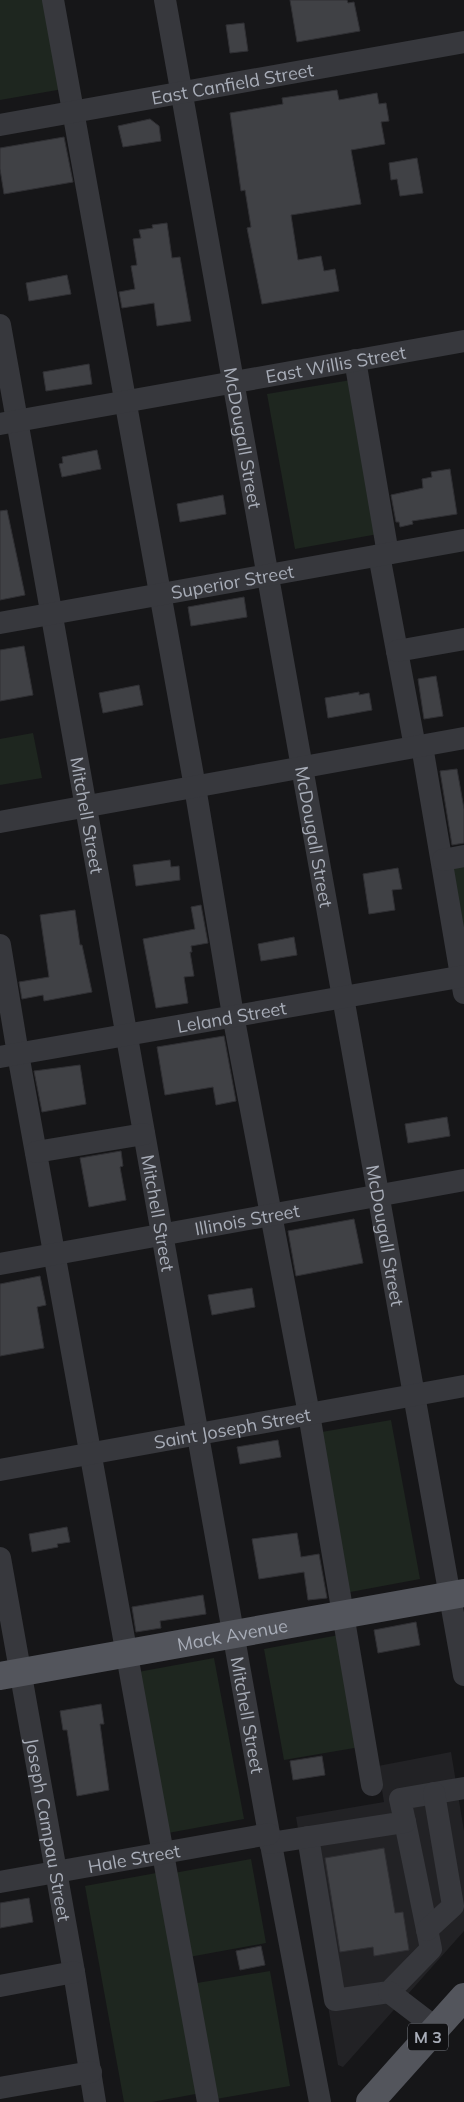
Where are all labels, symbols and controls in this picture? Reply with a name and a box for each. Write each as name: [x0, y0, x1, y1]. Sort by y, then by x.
street label: East Canfield Street: [149, 58, 315, 109]
street label: East Willis Street: [264, 340, 407, 388]
street label: McDougall Street: [219, 366, 267, 511]
street label: Superior Street: [169, 559, 296, 604]
street label: Mitchell Street: [66, 755, 109, 876]
street label: McDougall Street: [290, 764, 338, 909]
street label: Leland Street: [175, 996, 288, 1037]
street label: Mitchell Street: [137, 1153, 180, 1273]
street label: McDougall Street: [362, 1163, 409, 1308]
street label: Illinois Street: [193, 1199, 301, 1240]
street label: Saint Joseph Street: [152, 1403, 312, 1453]
street label: Mack Avenue: [175, 1613, 289, 1656]
street label: Mitchell Street: [226, 1655, 270, 1775]
street label: Joseph Campau Street: [21, 1736, 76, 1923]
street label: Hale Street: [86, 1839, 182, 1878]
road number: M 3: [408, 2024, 448, 2050]

